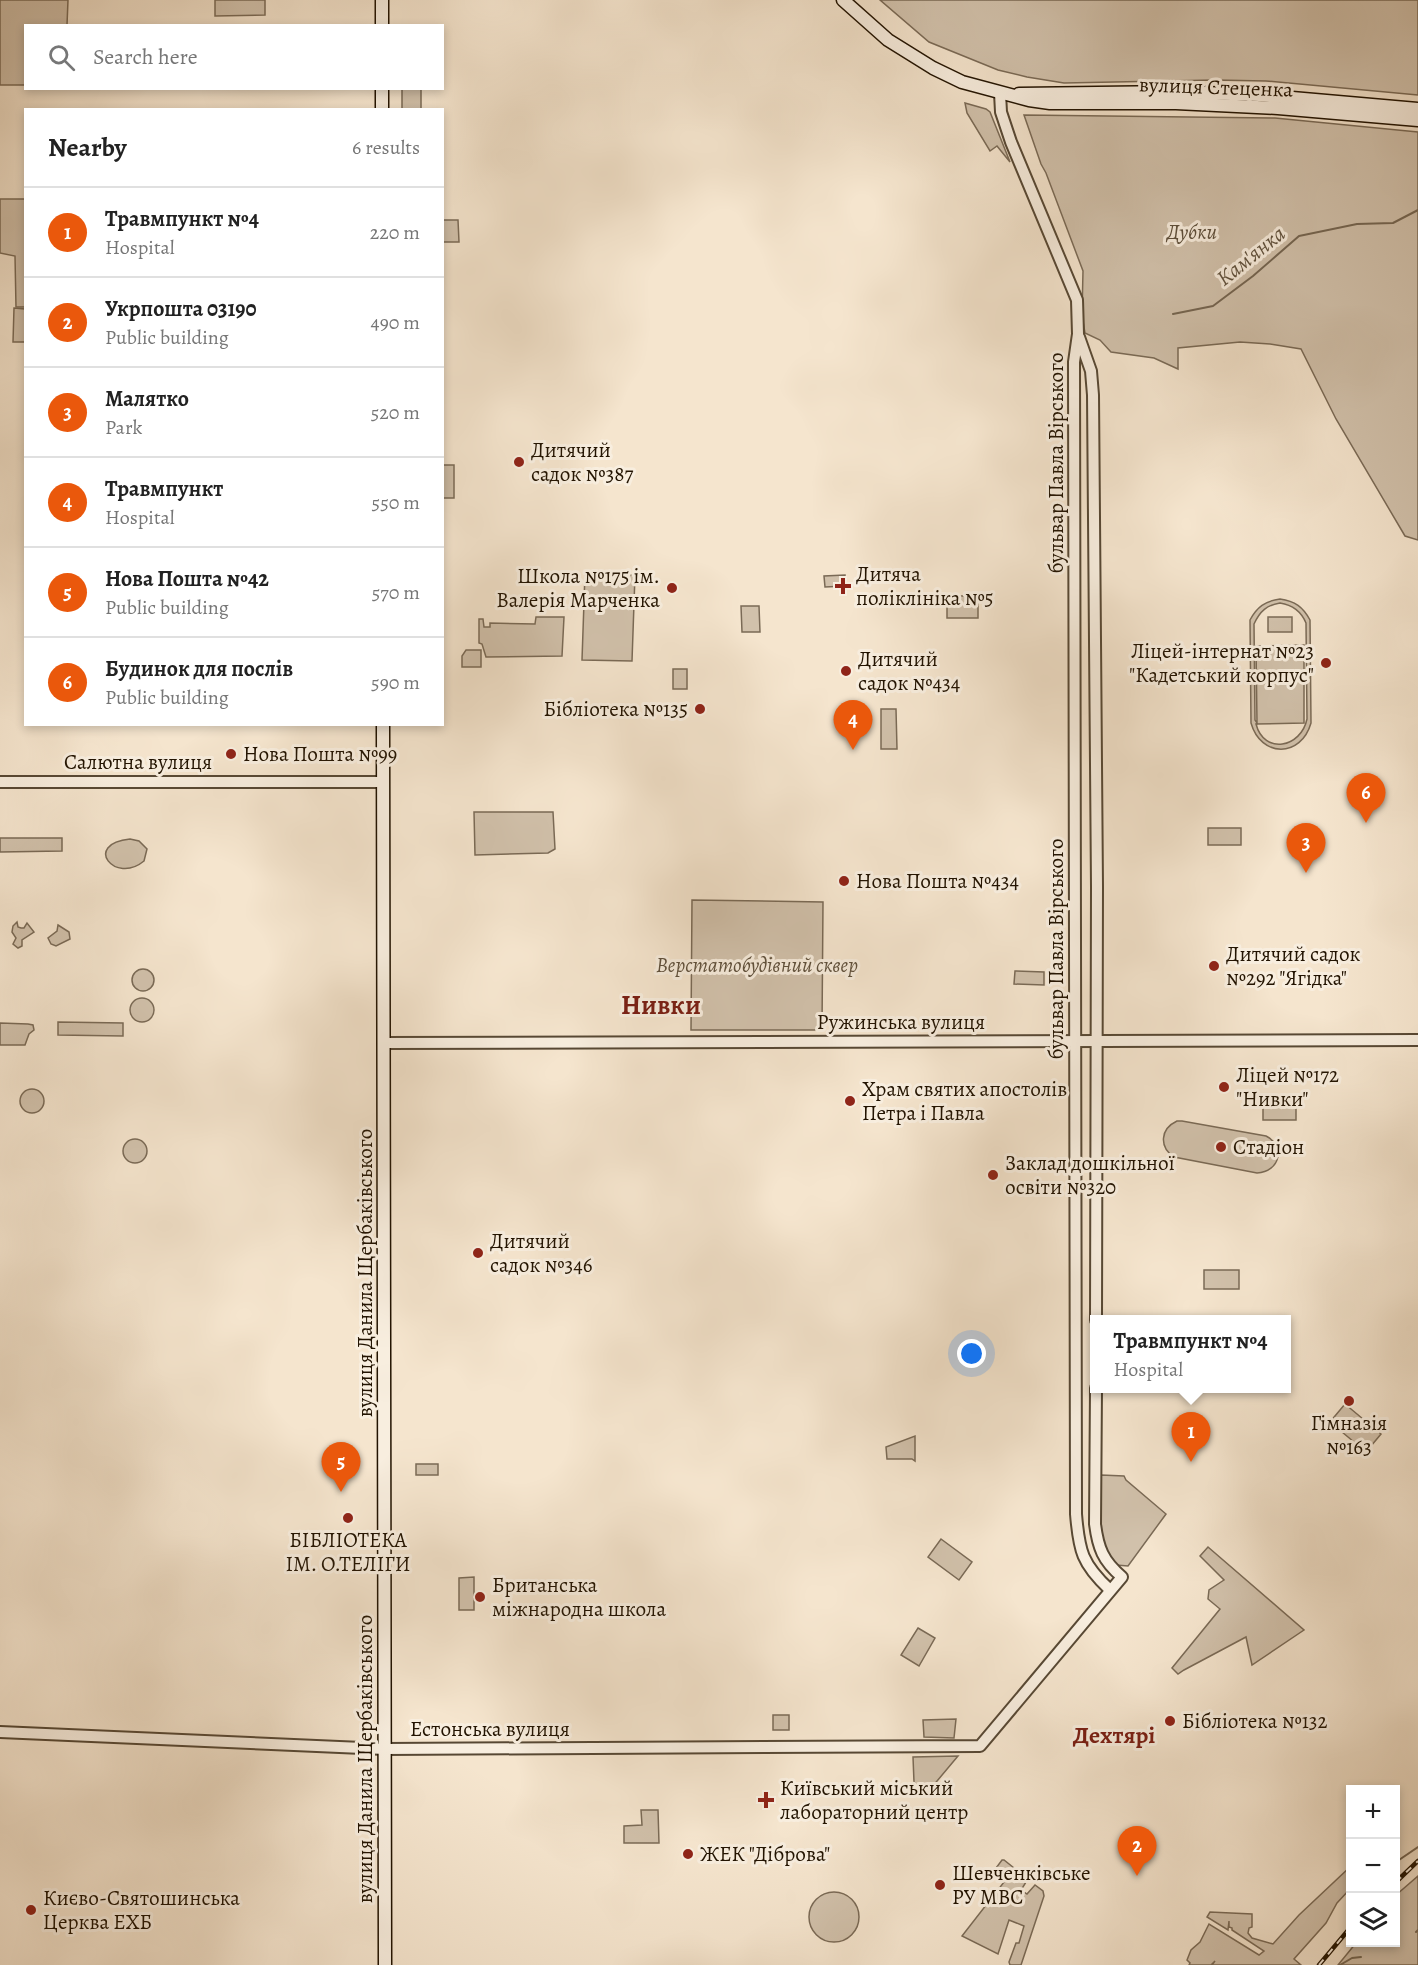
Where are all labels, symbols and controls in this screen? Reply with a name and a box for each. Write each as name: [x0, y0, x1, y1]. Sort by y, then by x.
search box: [24, 24, 444, 90]
icon: search: [45, 41, 78, 74]
text: Search here: [93, 42, 198, 72]
street label: вулиця Стеценка: [1139, 70, 1294, 104]
text: Nearby: [48, 130, 127, 165]
text: 6 results: [352, 134, 420, 161]
text: Травмпункт №4: [105, 204, 259, 234]
park label: Дубки: [1165, 218, 1217, 246]
text: 1: [64, 219, 71, 246]
text: 220 m: [370, 219, 420, 246]
water label: Кам'янка: [1210, 219, 1292, 293]
text: Hospital: [105, 234, 175, 261]
text: Укрпошта 03190: [105, 294, 257, 324]
text: 2: [63, 309, 72, 336]
text: 490 m: [371, 309, 420, 336]
text: Public building: [105, 324, 229, 351]
street label: бульвар Павла Вірського: [1042, 352, 1070, 574]
text: Малятко: [105, 384, 189, 414]
text: 3: [63, 399, 72, 426]
text: 520 m: [371, 399, 420, 426]
text: Park: [105, 414, 143, 441]
place label: Дитячий садок №387: [531, 436, 633, 488]
marker: Дитячий садок №387: [512, 455, 526, 469]
text: Травмпункт: [105, 474, 223, 504]
text: 4: [63, 489, 72, 516]
text: 550 m: [372, 489, 420, 516]
text: Hospital: [105, 504, 175, 531]
place label: Дитяча поліклініка №5: [856, 560, 994, 612]
place label: Школа №175 ім. Валерія Марченка: [496, 562, 660, 614]
text: Нова Пошта №42: [105, 564, 269, 594]
marker: Дитяча поліклініка №5: [834, 577, 852, 595]
text: 5: [63, 579, 72, 606]
text: 570 m: [372, 579, 420, 606]
marker: Школа №175 ім. Валерія Марченка: [665, 581, 679, 595]
text: Public building: [105, 594, 229, 621]
place label: Ліцей-інтернат №23 "Кадетський корпус": [1129, 637, 1314, 689]
place label: Дитячий садок №434: [858, 645, 960, 697]
text: Будинок для послів: [105, 654, 293, 684]
marker: Ліцей-інтернат №23 "Кадетський корпус": [1319, 656, 1333, 670]
marker: Дитячий садок №434: [839, 664, 853, 678]
text: 6: [63, 669, 72, 696]
text: 590 m: [371, 669, 420, 696]
text: Public building: [105, 684, 229, 711]
place label: Бібліотека №135: [543, 695, 688, 723]
pin: 4: [834, 700, 872, 750]
marker: Бібліотека №135: [693, 702, 707, 716]
place label: Нова Пошта №99: [243, 740, 397, 768]
marker: Нова Пошта №99: [224, 747, 238, 761]
street label: Салютна вулиця: [64, 748, 212, 776]
pin: 6: [1346, 774, 1386, 823]
pin: 3: [1286, 824, 1326, 873]
street label: бульвар Павла Вірського: [1042, 838, 1070, 1060]
place label: Нова Пошта №434: [856, 867, 1019, 895]
marker: Нова Пошта №434: [837, 874, 851, 888]
place label: Дитячий садок №292 "Ягідка": [1226, 940, 1361, 992]
park label: Верстатобудівний сквер: [656, 951, 858, 979]
marker: Дитячий садок №292 "Ягідка": [1207, 959, 1221, 973]
district label: Нивки: [621, 987, 701, 1023]
street label: Ружинська вулиця: [817, 1008, 985, 1036]
place label: Ліцей №172 "Нивки": [1236, 1061, 1339, 1113]
place label: Храм святих апостолів Петра і Павла: [862, 1075, 1067, 1127]
marker: Ліцей №172 "Нивки": [1217, 1080, 1231, 1094]
marker: Храм святих апостолів Петра і Павла: [843, 1094, 857, 1108]
street label: вулиця Данила Щербаківського: [351, 1129, 379, 1417]
place label: Стадіон: [1233, 1133, 1304, 1161]
marker: Стадіон: [1214, 1140, 1228, 1154]
place label: Заклад дошкільної освіти №320: [1005, 1149, 1175, 1201]
marker: Заклад дошкільної освіти №320: [986, 1168, 1000, 1182]
place label: Дитячий садок №346: [490, 1227, 593, 1279]
marker: Дитячий садок №346: [471, 1246, 485, 1260]
popup: [1090, 1315, 1291, 1393]
text: Травмпункт №4: [1114, 1326, 1268, 1356]
your location: [957, 1339, 986, 1368]
text: Hospital: [1114, 1356, 1183, 1383]
marker: Гімназія №163: [1342, 1394, 1356, 1408]
place label: Гімназія №163: [1311, 1409, 1387, 1461]
pin: 1: [1172, 1412, 1210, 1462]
pin: 5: [322, 1442, 360, 1492]
marker: БІБЛІОТЕКА ІМ. О.ТЕЛІГИ: [341, 1511, 355, 1525]
place label: БІБЛІОТЕКА ІМ. О.ТЕЛІГИ: [285, 1526, 411, 1578]
place label: Британська міжнародна школа: [492, 1571, 666, 1623]
marker: Британська міжнародна школа: [473, 1590, 487, 1604]
street label: вулиця Данила Щербаківського: [351, 1615, 379, 1903]
place label: Бібліотека №132: [1182, 1707, 1328, 1735]
marker: Бібліотека №132: [1163, 1714, 1177, 1728]
street label: Естонська вулиця: [410, 1715, 570, 1743]
district label: Дехтярі: [1073, 1719, 1155, 1751]
place label: Київський міський лабораторний центр: [780, 1774, 968, 1826]
map controls: [1346, 1785, 1400, 1947]
button: +: [1346, 1785, 1400, 1839]
marker: Київський міський лабораторний центр: [757, 1791, 775, 1809]
pin: 2: [1118, 1826, 1156, 1876]
button: −: [1346, 1839, 1400, 1893]
place label: ЖЕК "Діброва": [700, 1840, 830, 1868]
marker: ЖЕК "Діброва": [681, 1847, 695, 1861]
place label: Шевченківське РУ МВС: [952, 1859, 1090, 1911]
marker: Шевченківське РУ МВС: [933, 1878, 947, 1892]
place label: Києво-Святошинська Церква ЕХБ: [43, 1884, 240, 1936]
button: layers: [1346, 1893, 1400, 1947]
marker: Києво-Святошинська Церква ЕХБ: [24, 1903, 38, 1917]

